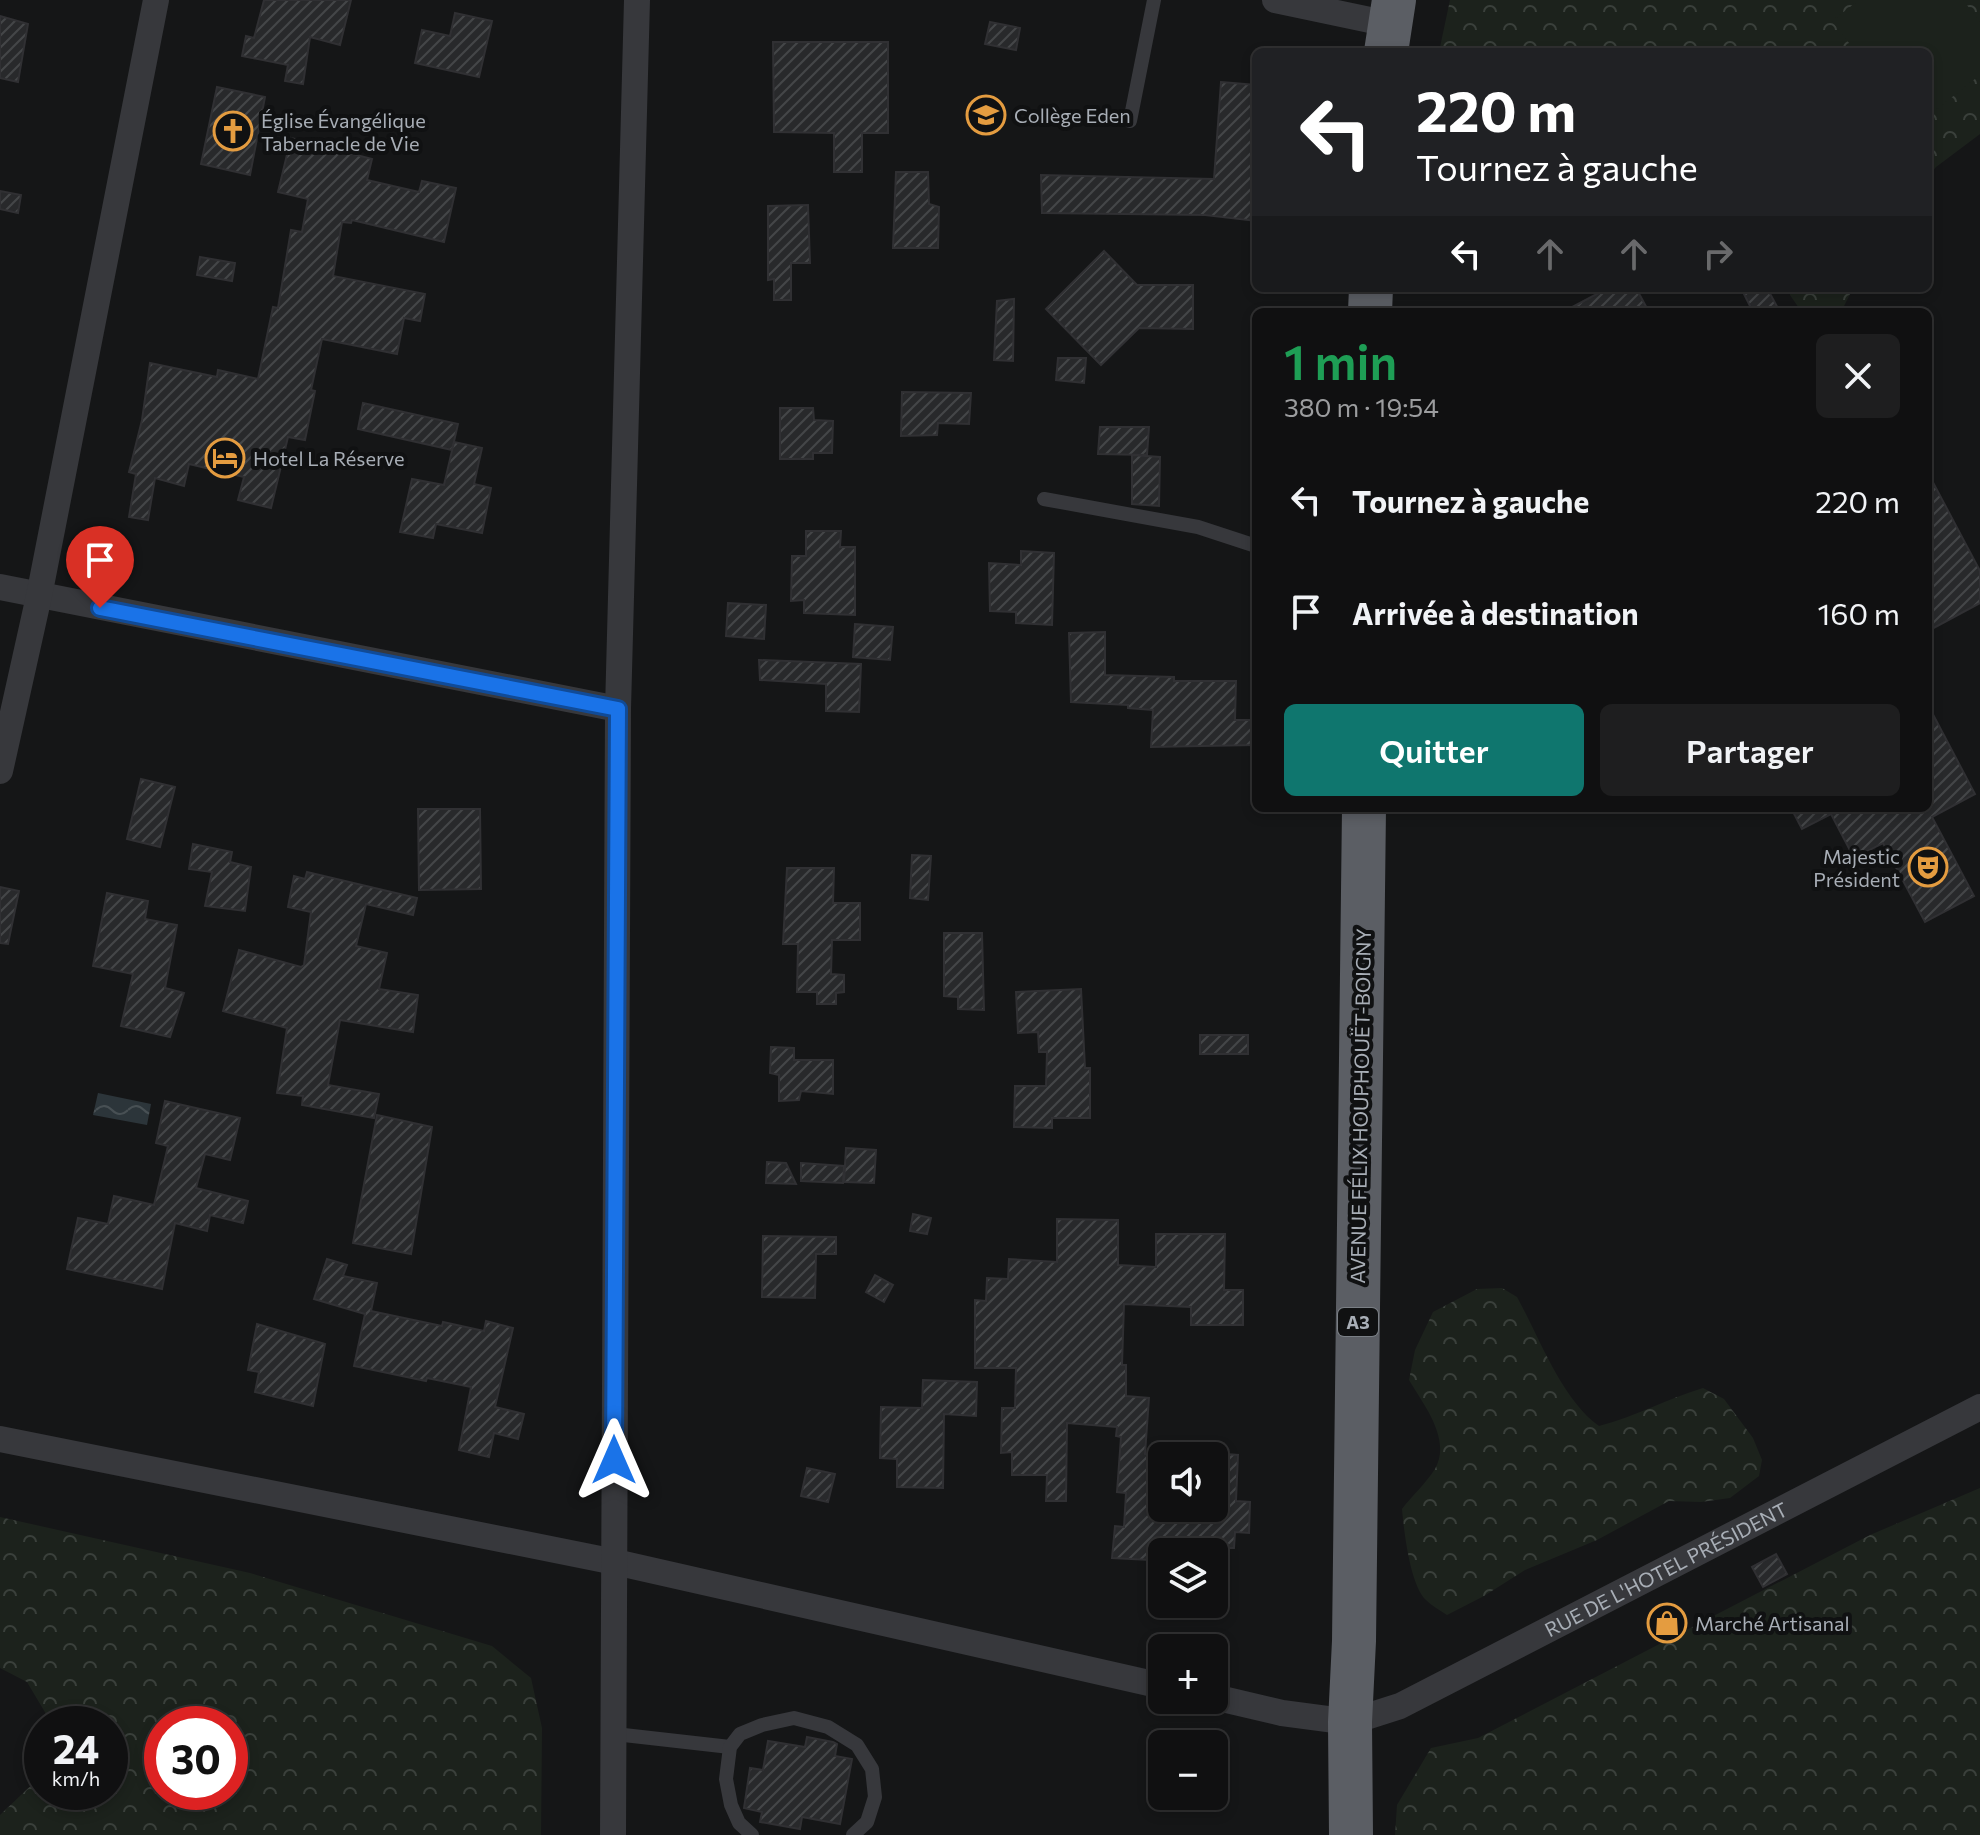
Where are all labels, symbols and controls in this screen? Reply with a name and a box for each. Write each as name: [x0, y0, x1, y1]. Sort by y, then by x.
text: 220 m: [1416, 75, 1576, 144]
icon: left: [1284, 80, 1388, 184]
school or university icon: Collège Eden: [965, 94, 1007, 136]
place label: Collège Eden: [1014, 103, 1131, 127]
place label: Église Évangélique Tabernacle de Vie: [261, 108, 426, 155]
church icon: Église Évangélique Tabernacle de Vie: [212, 110, 254, 152]
text: Tournez à gauche: [1416, 144, 1698, 188]
icon: left: [1444, 232, 1488, 276]
icon: ahead: [1528, 232, 1572, 276]
icon: ahead: [1612, 232, 1656, 276]
icon: right: [1696, 232, 1740, 276]
text: 1 min: [1284, 331, 1397, 390]
button: close: [1816, 334, 1900, 418]
text: 380 m · 19:54: [1284, 391, 1439, 422]
hotel icon: Hotel La Réserve: [204, 437, 246, 479]
place label: Hotel La Réserve: [253, 446, 404, 470]
icon: left: [1284, 478, 1328, 522]
text: Tournez à gauche: [1352, 482, 1589, 519]
text: 220 m: [1815, 482, 1900, 519]
pin: [66, 526, 134, 608]
icon: arrive: [78, 538, 122, 582]
icon: arrive: [1284, 590, 1328, 634]
text: Arrivée à destination: [1352, 594, 1639, 631]
text: 160 m: [1817, 594, 1900, 631]
button: Quitter: [1284, 704, 1584, 796]
button: Partager: [1600, 704, 1900, 796]
place label: Majestic Président: [1813, 844, 1900, 891]
theatre icon: Majestic Président: [1907, 846, 1949, 888]
street label: AVENUE FÉLIX HOUPHOUËT-BOIGNY: [1345, 928, 1375, 1284]
road number: A3: [1338, 1308, 1378, 1336]
position arrow: [572, 1418, 656, 1502]
map controls: [1148, 1442, 1228, 1810]
button: sound: [1148, 1442, 1228, 1522]
street label: RUE DE L'HOTEL PRÉSIDENT: [1540, 1496, 1791, 1641]
button: layers: [1148, 1538, 1228, 1618]
shop icon: Marché Artisanal: [1646, 1602, 1688, 1644]
place label: Marché Artisanal: [1695, 1611, 1849, 1635]
button: +: [1148, 1634, 1228, 1714]
speed limit sign: 30: [144, 1706, 248, 1810]
text: 24: [53, 1723, 99, 1772]
button: −: [1148, 1730, 1228, 1810]
text: km/h: [52, 1766, 100, 1790]

